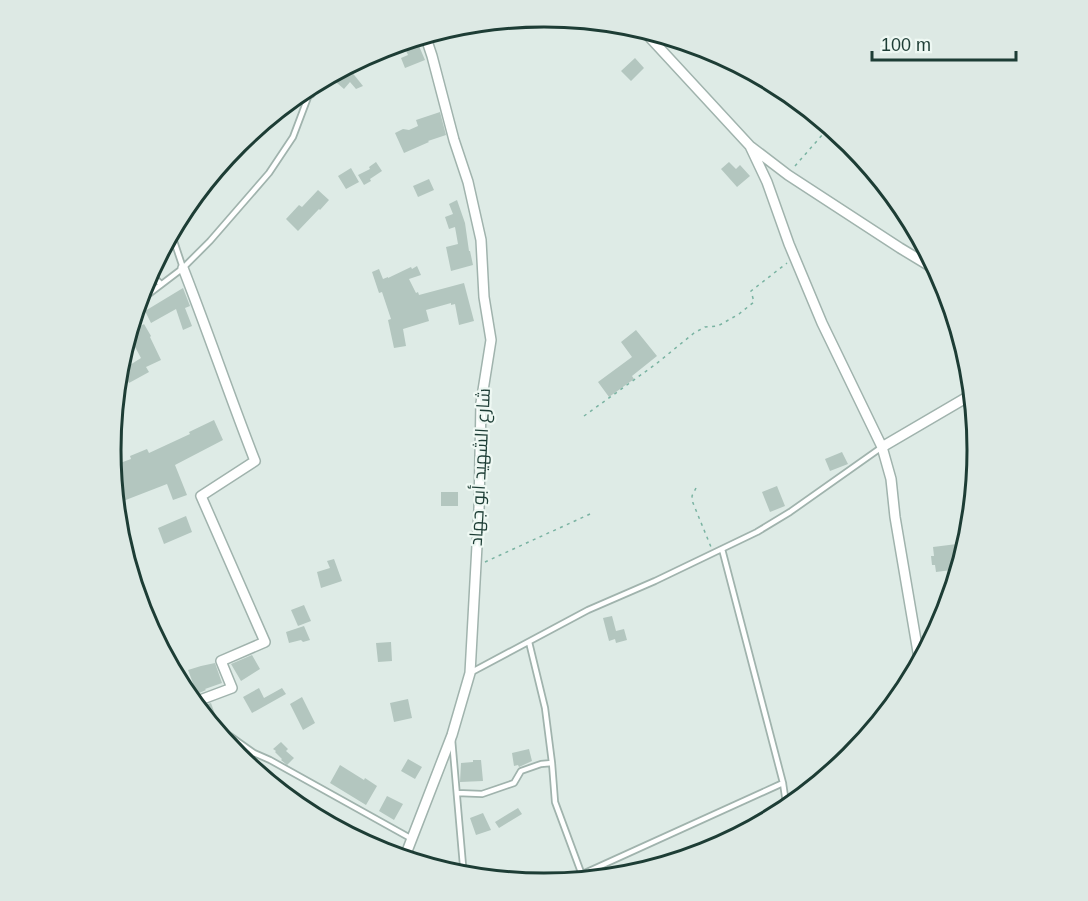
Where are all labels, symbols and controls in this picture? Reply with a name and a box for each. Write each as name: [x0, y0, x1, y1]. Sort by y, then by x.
scale bar: [872, 24, 1016, 62]
text: 100 m: [881, 35, 931, 55]
street label: شارع الشهيد أبو جهاد: [465, 388, 496, 546]

